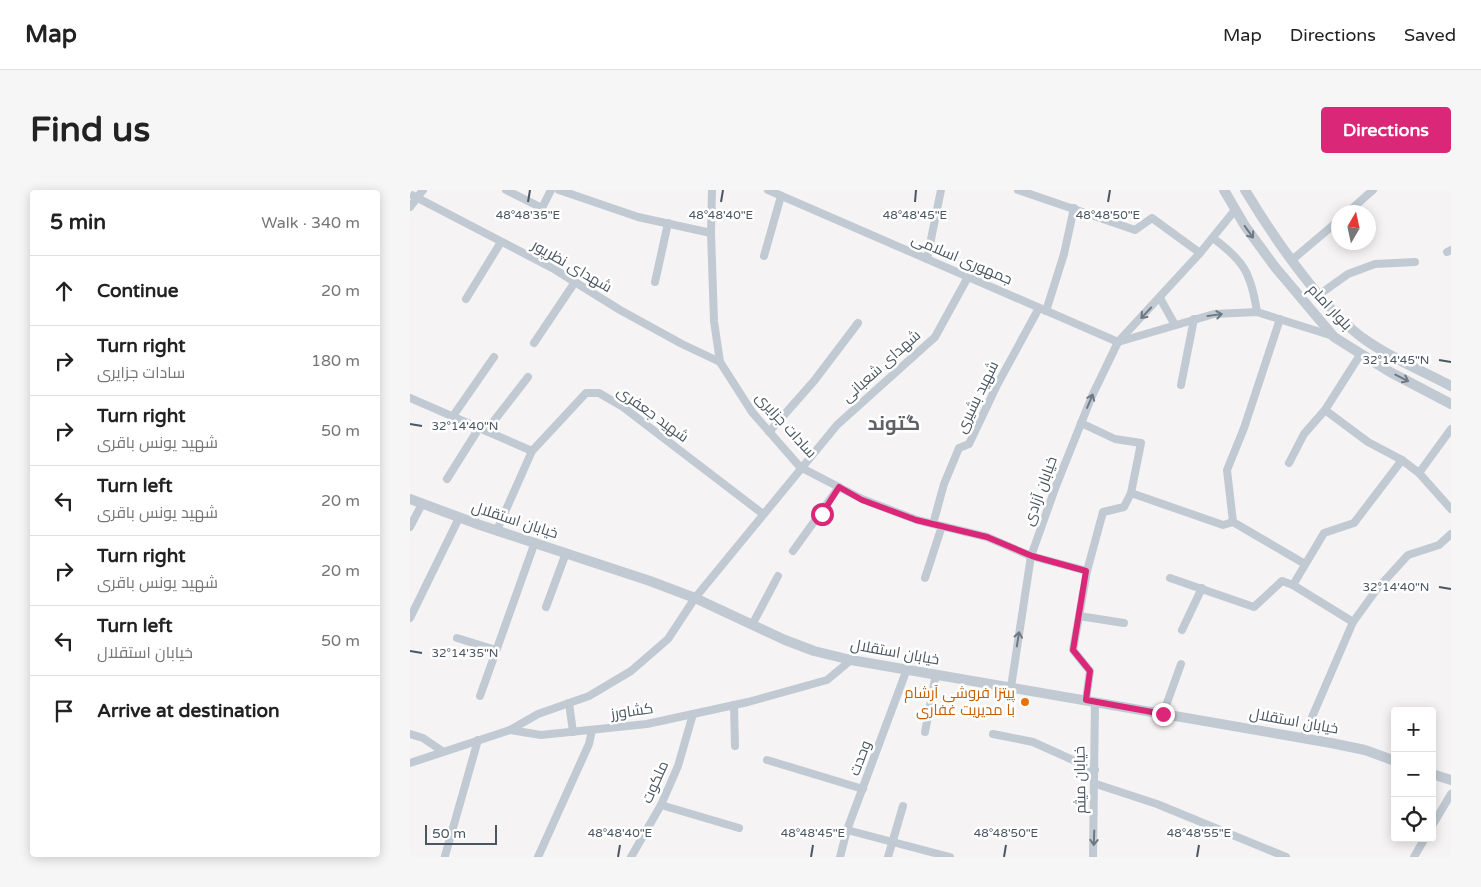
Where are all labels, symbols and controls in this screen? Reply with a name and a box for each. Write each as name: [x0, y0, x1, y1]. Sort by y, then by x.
text: Map: [25, 20, 77, 49]
text: Map: [1223, 24, 1262, 46]
text: Directions: [1290, 24, 1376, 46]
text: Saved: [1404, 24, 1456, 46]
button: Directions: [1321, 107, 1451, 153]
text: Find us: [30, 109, 150, 151]
north arrow: [1331, 205, 1376, 250]
text: 48°48'35"E: [496, 208, 561, 222]
text: 48°48'40"E: [689, 208, 754, 222]
text: 48°48'45"E: [883, 208, 948, 222]
text: 48°48'50"E: [1076, 208, 1141, 222]
text: 5 min: [50, 210, 106, 235]
text: Walk · 340 m: [261, 213, 360, 233]
one-way arrow: [1244, 224, 1254, 238]
street label: جمهوری اسلامی: [909, 230, 1015, 289]
street label: شهدای نظرپور: [527, 235, 615, 297]
icon: ahead: [50, 277, 78, 305]
text: Continue: [97, 280, 179, 302]
street label: بلوار امام: [1303, 280, 1356, 335]
text: 20 m: [321, 281, 360, 301]
one-way arrow: [1140, 306, 1152, 319]
one-way arrow: [1207, 309, 1223, 319]
street label: شهدای شعبانی: [838, 326, 925, 407]
text: Turn right: [97, 335, 185, 357]
icon: right: [50, 347, 78, 375]
text: 180 m: [311, 351, 360, 371]
text: 32°14'45"N: [1363, 353, 1430, 367]
street label: شهید بشیری: [952, 358, 1003, 436]
text: سادات جزایری: [97, 363, 185, 383]
one-way arrow: [1394, 374, 1409, 383]
street label: شهید جعفری: [613, 382, 692, 447]
street label: سادات جزایری: [751, 388, 820, 462]
one-way arrow: [1086, 394, 1095, 409]
text: Turn right: [97, 405, 185, 427]
district label: گتوند: [868, 412, 920, 436]
icon: right: [50, 417, 78, 445]
text: 32°14'40"N: [432, 419, 499, 433]
text: 50 m: [321, 421, 360, 441]
text: شهید یونس باقری: [97, 433, 218, 453]
street label: خیابان آزادی: [1019, 454, 1062, 528]
text: Turn left: [97, 475, 173, 497]
icon: left: [50, 487, 78, 515]
text: 20 m: [321, 491, 360, 511]
street label: خیابان استقلال: [469, 498, 561, 543]
text: شهید یونس باقری: [97, 503, 218, 523]
route start: [811, 503, 834, 526]
text: Turn right: [97, 545, 185, 567]
icon: right: [50, 557, 78, 585]
text: 20 m: [321, 561, 360, 581]
text: شهید یونس باقری: [97, 573, 218, 593]
text: 32°14'40"N: [1363, 580, 1430, 594]
text: Turn left: [97, 615, 173, 637]
icon: left: [50, 627, 78, 655]
text: 50 m: [321, 631, 360, 651]
one-way arrow: [1014, 631, 1024, 647]
street label: خیابان استقلال: [849, 635, 941, 670]
text: خیابان استقلال: [97, 643, 193, 663]
text: 32°14'35"N: [432, 646, 499, 660]
place label: پیتزا فروشی آرشام با مدیریت غفاری: [904, 684, 1015, 720]
marker: پیتزا فروشی آرشام با مدیریت غفاری: [1019, 696, 1031, 708]
icon: arrive: [50, 697, 78, 725]
street label: کشاورز: [609, 699, 654, 723]
text: Arrive at destination: [97, 700, 280, 722]
route end: [1152, 703, 1175, 726]
street label: خیابان استقلال: [1248, 704, 1340, 739]
map controls: [1391, 707, 1436, 842]
button: +: [1391, 707, 1436, 752]
street label: وحدت: [845, 738, 875, 778]
street label: خیابان میثم: [1070, 746, 1091, 814]
button: −: [1391, 752, 1436, 797]
street label: ملکوت: [638, 758, 672, 806]
button: locate: [1391, 797, 1436, 842]
scale bar: [425, 822, 498, 845]
text: 50 m: [432, 825, 466, 842]
text: 48°48'40"E: [588, 826, 653, 840]
text: 48°48'45"E: [781, 826, 846, 840]
text: 48°48'50"E: [974, 826, 1039, 840]
text: 48°48'55"E: [1167, 826, 1232, 840]
one-way arrow: [1089, 830, 1098, 846]

